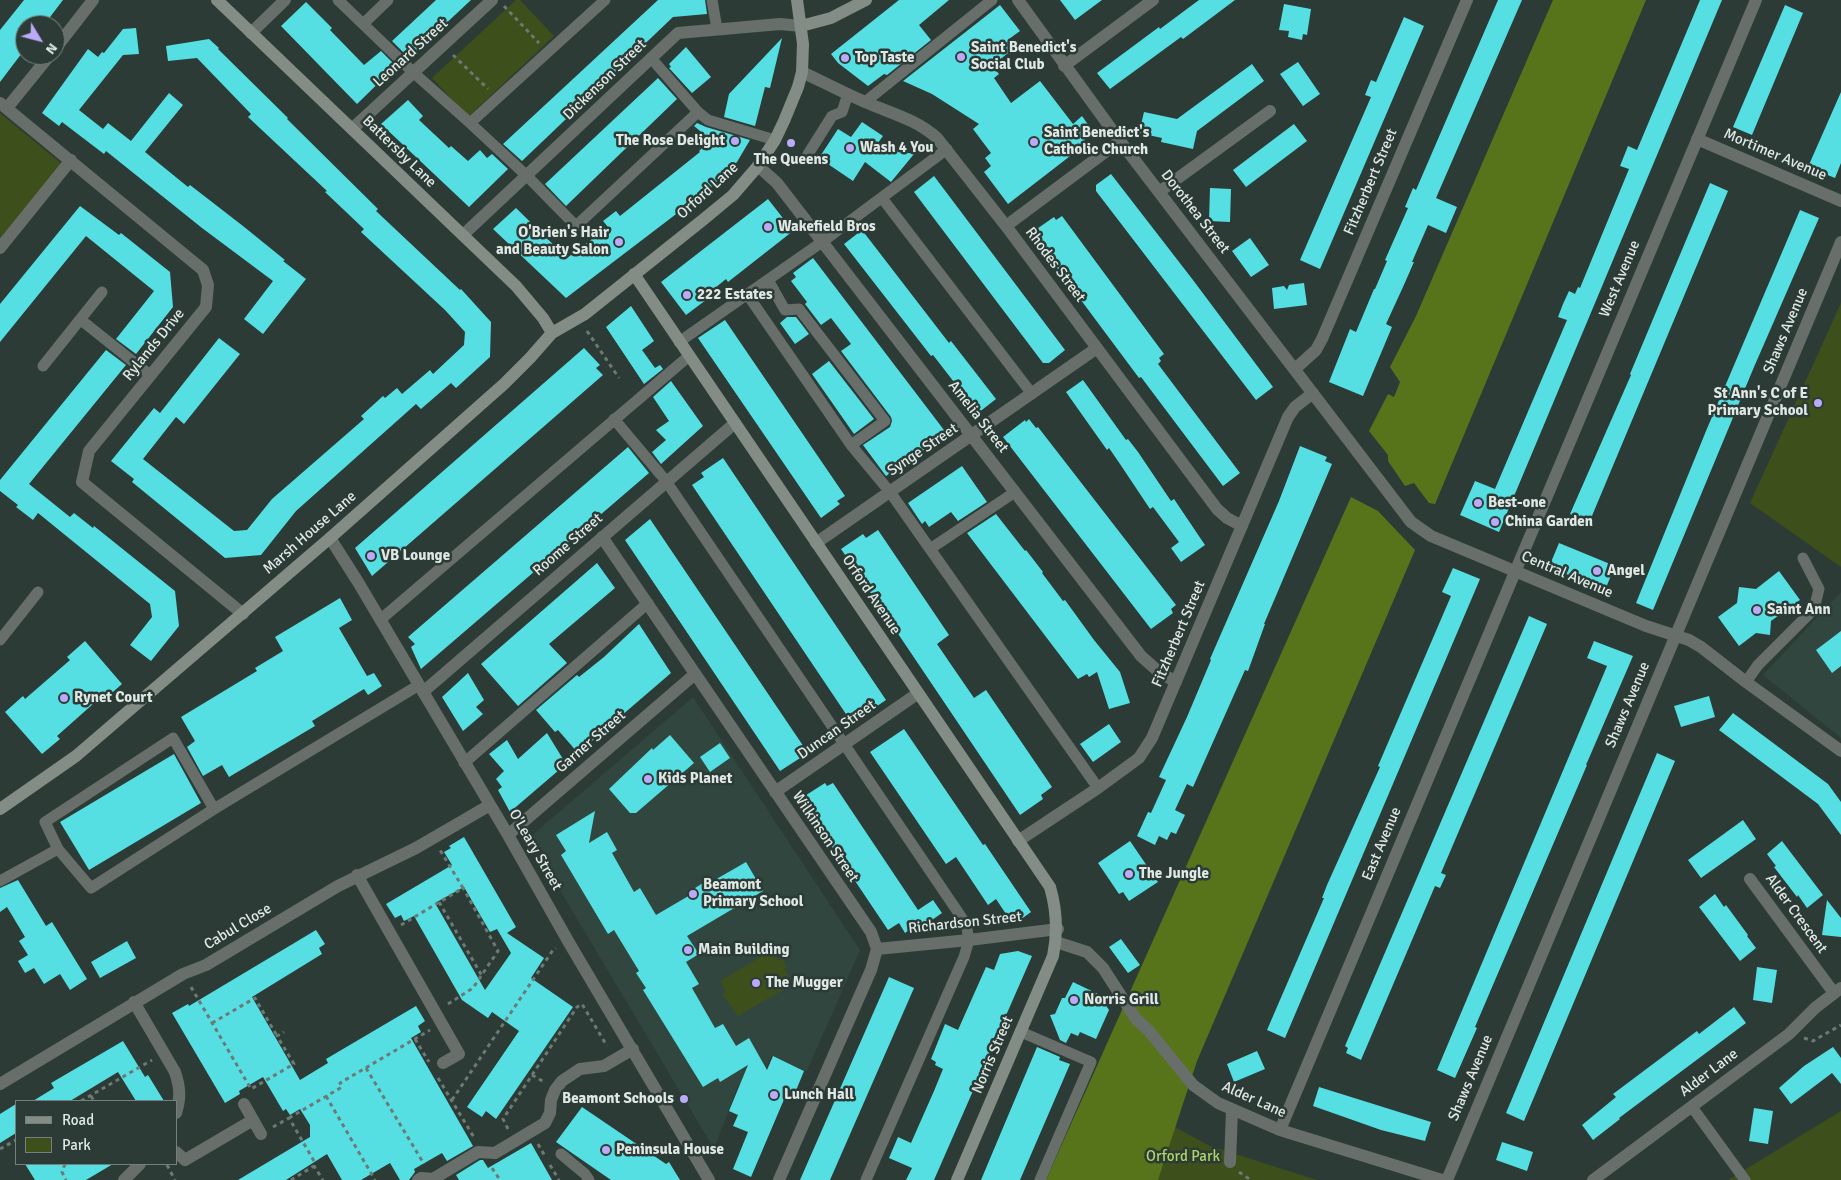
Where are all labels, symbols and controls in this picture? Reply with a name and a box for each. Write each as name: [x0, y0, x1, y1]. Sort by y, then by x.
north arrow: [15, 15, 65, 65]
street label: Leonard Street: [370, 15, 452, 91]
street label: Dickenson Street: [560, 36, 650, 124]
place label: Saint Benedict's Social Club: [971, 39, 1076, 74]
text: N: [42, 40, 61, 58]
place label: Top Taste: [855, 49, 914, 67]
marker: Saint Benedict's Social Club: [955, 51, 967, 63]
marker: Top Taste: [839, 52, 851, 64]
street label: Battersby Lane: [358, 112, 440, 192]
place label: Saint Benedict's Catholic Church: [1044, 124, 1149, 159]
street label: Mortimer Avenue: [1721, 125, 1829, 185]
street label: Fitzherbert Street: [1340, 126, 1402, 238]
place label: The Rose Delight: [616, 132, 725, 150]
marker: The Rose Delight: [729, 135, 741, 147]
marker: Saint Benedict's Catholic Church: [1028, 136, 1040, 148]
marker: The Queens: [785, 137, 797, 149]
place label: Wash 4 You: [860, 139, 933, 157]
marker: Wash 4 You: [844, 142, 856, 154]
place label: The Queens: [754, 151, 828, 169]
street label: Orford Lane: [674, 159, 742, 223]
street label: Dorothea Street: [1157, 167, 1233, 257]
place label: Wakefield Bros: [778, 218, 876, 236]
marker: Wakefield Bros: [762, 221, 774, 233]
place label: O'Brien's Hair and Beauty Salon: [496, 224, 609, 259]
street label: Rhodes Street: [1021, 224, 1089, 306]
marker: O'Brien's Hair and Beauty Salon: [613, 236, 625, 248]
street label: West Avenue: [1596, 238, 1644, 320]
street label: Shaws Avenue: [1760, 285, 1812, 377]
place label: 222 Estates: [697, 286, 773, 304]
marker: 222 Estates: [681, 289, 693, 301]
street label: Rylands Drive: [119, 305, 189, 385]
street label: Amelia Street: [944, 377, 1012, 457]
place label: St Ann's C of E Primary School: [1708, 385, 1808, 420]
marker: St Ann's C of E Primary School: [1812, 397, 1824, 409]
street label: Synge Street: [884, 420, 962, 480]
street label: Marsh House Lane: [260, 488, 360, 578]
place label: Best-one: [1488, 494, 1546, 512]
marker: Best-one: [1472, 497, 1484, 509]
street label: Roome Street: [530, 510, 606, 580]
place label: China Garden: [1505, 513, 1593, 531]
marker: China Garden: [1489, 516, 1501, 528]
place label: VB Lounge: [381, 547, 450, 565]
street label: Central Avenue: [1519, 548, 1615, 602]
marker: VB Lounge: [365, 550, 377, 562]
street label: Orford Avenue: [838, 552, 904, 638]
place label: Angel: [1607, 562, 1645, 580]
marker: Angel: [1591, 565, 1603, 577]
street label: Fitzherbert Street: [1148, 578, 1210, 690]
place label: Saint Ann: [1767, 601, 1831, 619]
marker: Saint Ann: [1751, 604, 1763, 616]
street label: Shaws Avenue: [1602, 659, 1654, 751]
place label: Rynet Court: [74, 689, 153, 707]
marker: Rynet Court: [58, 692, 70, 704]
street label: Duncan Street: [794, 696, 880, 764]
street label: Garner Street: [553, 707, 629, 777]
place label: Kids Planet: [658, 770, 732, 788]
marker: Kids Planet: [642, 773, 654, 785]
street label: Wilkinson Street: [788, 788, 862, 886]
street label: East Avenue: [1358, 805, 1406, 883]
street label: O'Leary Street: [505, 806, 565, 894]
place label: The Jungle: [1139, 865, 1209, 883]
marker: The Jungle: [1123, 868, 1135, 880]
street label: Alder Crescent: [1761, 871, 1831, 957]
place label: Beamont Primary School: [703, 876, 803, 911]
marker: Beamont Primary School: [687, 888, 699, 900]
street label: Cabul Close: [201, 900, 275, 954]
street label: Richardson Street: [907, 908, 1023, 938]
place label: Main Building: [698, 941, 790, 959]
marker: Main Building: [682, 944, 694, 956]
place label: The Mugger: [766, 974, 843, 992]
marker: The Mugger: [750, 977, 762, 989]
place label: Norris Grill: [1084, 991, 1159, 1009]
marker: Norris Grill: [1068, 994, 1080, 1006]
street label: Norris Street: [969, 1014, 1017, 1096]
street label: Shaws Avenue: [1445, 1032, 1497, 1124]
street label: Alder Lane: [1676, 1045, 1742, 1101]
street label: Alder Lane: [1219, 1078, 1289, 1122]
place label: Lunch Hall: [784, 1086, 854, 1104]
marker: Lunch Hall: [768, 1089, 780, 1101]
place label: Beamont Schools: [562, 1090, 674, 1108]
marker: Beamont Schools: [678, 1093, 690, 1105]
legend: [15, 1100, 178, 1165]
text: Road: [62, 1111, 94, 1129]
text: Park: [62, 1136, 91, 1154]
place label: Peninsula House: [616, 1141, 724, 1159]
marker: Peninsula House: [600, 1144, 612, 1156]
park label: Orford Park: [1146, 1148, 1220, 1166]

